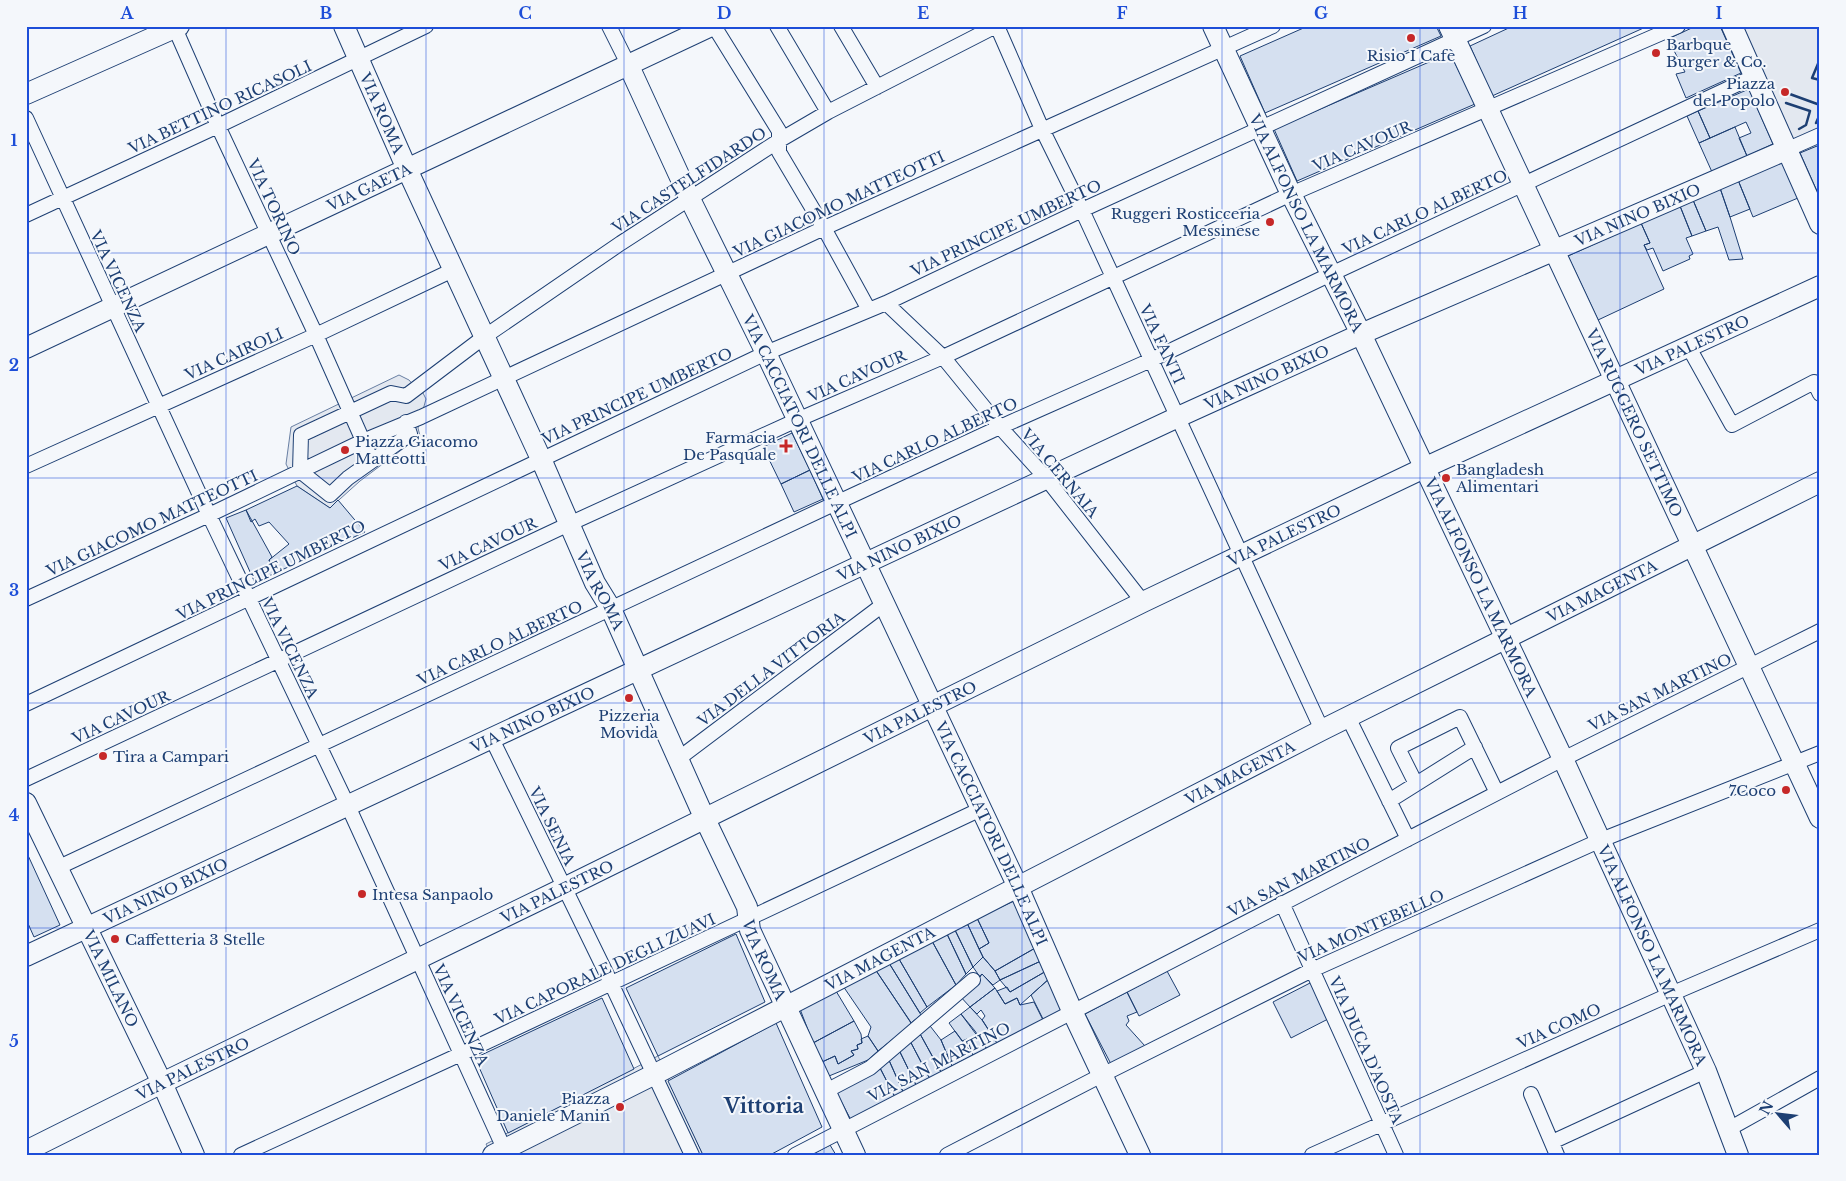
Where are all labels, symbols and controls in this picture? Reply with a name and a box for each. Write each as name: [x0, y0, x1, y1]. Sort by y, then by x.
text: A: [120, 3, 135, 23]
text: B: [320, 3, 333, 23]
text: C: [518, 3, 532, 23]
text: D: [717, 3, 731, 23]
text: E: [917, 3, 929, 23]
text: F: [1116, 3, 1128, 23]
text: G: [1314, 3, 1328, 23]
text: H: [1512, 3, 1528, 23]
text: I: [1716, 3, 1723, 23]
marker: Risio I Cafè: [1405, 32, 1417, 44]
place label: Barbque Burger & Co.: [1666, 35, 1767, 71]
place label: Risio I Cafè: [1367, 46, 1455, 65]
marker: Barbque Burger & Co.: [1650, 47, 1662, 59]
street label: VIA BETTINO RICASOLI: [124, 56, 315, 158]
street label: VIA ROMA: [356, 68, 409, 157]
place label: Piazza del Popolo: [1693, 74, 1776, 110]
marker: Piazza del Popolo: [1779, 86, 1791, 98]
street label: VIA ALFONSO LA MARMORA: [1245, 110, 1368, 335]
street label: VIA CAVOUR: [1309, 116, 1415, 176]
street label: VIA CASTELFIDARDO: [607, 123, 770, 238]
text: 1: [11, 130, 18, 150]
street label: VIA GIACOMO MATTEOTTI: [730, 147, 948, 262]
street label: VIA TORINO: [243, 155, 305, 258]
street label: VIA GAETA: [323, 159, 415, 215]
street label: VIA CARLO ALBERTO: [1339, 165, 1510, 259]
street label: VIA PRINCIPE UMBERTO: [907, 175, 1104, 281]
street label: VIA NINO BIXIO: [1571, 179, 1703, 250]
place label: Ruggeri Rosticceria Messinese: [1111, 204, 1261, 240]
marker: Ruggeri Rosticceria Messinese: [1264, 216, 1276, 228]
street label: VIA VICENZA: [86, 226, 150, 335]
street label: VIA FANTI: [1135, 300, 1189, 387]
street label: VIA CACCIATORI DELLE ALPI: [739, 310, 861, 541]
street label: VIA PALESTRO: [1631, 310, 1752, 380]
street label: VIA CAIROLI: [181, 324, 286, 385]
street label: VIA RUGGERO SETTIMO: [1582, 324, 1687, 520]
street label: VIA NINO BIXIO: [1200, 340, 1332, 414]
street label: VIA PRINCIPE UMBERTO: [538, 343, 735, 449]
street label: VIA CAVOUR: [804, 345, 910, 407]
text: 2: [9, 355, 19, 375]
street label: VIA CARLO ALBERTO: [849, 393, 1020, 487]
street label: VIA CERNAIA: [1016, 424, 1103, 522]
place label: Farmacia De Pasquale: [683, 428, 777, 464]
place label: Piazza Giacomo Matteotti: [355, 432, 478, 468]
marker: Farmacia De Pasquale: [780, 440, 792, 452]
marker: Piazza Giacomo Matteotti: [339, 444, 351, 456]
place label: Bangladesh Alimentari: [1455, 460, 1544, 496]
street label: VIA GIACOMO MATTEOTTI: [43, 466, 261, 581]
marker: Bangladesh Alimentari: [1440, 472, 1452, 484]
street label: VIA ALFONSO LA MARMORA: [1421, 474, 1542, 700]
street label: VIA PALESTRO: [1223, 500, 1344, 570]
street label: VIA NINO BIXIO: [833, 510, 964, 585]
street label: VIA CAVOUR: [435, 513, 541, 575]
street label: VIA PRINCIPE UMBERTO: [173, 516, 369, 625]
street label: VIA ROMA: [572, 547, 629, 633]
street label: VIA MAGENTA: [1542, 555, 1660, 627]
text: 3: [9, 580, 19, 600]
street label: VIA VICENZA: [257, 593, 323, 702]
street label: VIA CARLO ALBERTO: [414, 596, 585, 690]
street label: VIA DELLA VITTORIA: [693, 607, 849, 731]
street label: VIA SAN MARTINO: [1584, 649, 1735, 735]
street label: VIA PALESTRO: [860, 676, 980, 748]
street label: VIA NINO BIXIO: [466, 682, 598, 757]
street label: VIA CAVOUR: [68, 686, 174, 748]
marker: Pizzeria Movida: [623, 692, 635, 704]
place label: Pizzeria Movida: [598, 706, 660, 742]
street label: VIA CACCIATORI DELLE ALPI: [931, 717, 1052, 948]
street label: VIA MAGENTA: [1181, 736, 1298, 809]
place label: Tira a Campari: [113, 747, 229, 766]
marker: Tira a Campari: [97, 750, 109, 762]
place label: 7Coco: [1729, 781, 1776, 800]
street label: VIA SENIA: [524, 783, 579, 869]
marker: 7Coco: [1780, 784, 1792, 796]
text: 4: [9, 805, 19, 825]
street label: VIA SAN MARTINO: [1224, 833, 1373, 922]
street label: VIA ALFONSO LA MARMORA: [1594, 841, 1712, 1069]
street label: VIA NINO BIXIO: [99, 854, 231, 928]
street label: VIA PALESTRO: [496, 856, 617, 927]
place label: Intesa Sanpaolo: [372, 885, 494, 904]
street label: VIA MONTEBELLO: [1294, 885, 1447, 967]
marker: Intesa Sanpaolo: [356, 888, 368, 900]
street label: VIA CAPORALE DEGLI ZUAVI: [491, 909, 718, 1029]
street label: VIA ROMA: [739, 917, 791, 1003]
street label: VIA MAGENTA: [821, 922, 938, 995]
street label: VIA MILANO: [79, 926, 143, 1030]
place label: Caffetteria 3 Stelle: [125, 930, 265, 949]
marker: Caffetteria 3 Stelle: [109, 933, 121, 945]
street label: VIA VICENZA: [429, 960, 493, 1069]
street label: VIA DUCA D'AOSTA: [1325, 973, 1407, 1127]
street label: VIA COMO: [1513, 999, 1604, 1053]
street label: VIA SAN MARTINO: [864, 1018, 1013, 1107]
text: 5: [9, 1031, 19, 1051]
street label: VIA PALESTRO: [132, 1033, 252, 1104]
north arrow: [1754, 1088, 1804, 1138]
place label: Piazza Daniele Manin: [496, 1089, 611, 1125]
district label: Vittoria: [723, 1094, 805, 1118]
text: N: [1755, 1098, 1778, 1118]
marker: Piazza Daniele Manin: [614, 1101, 626, 1113]

